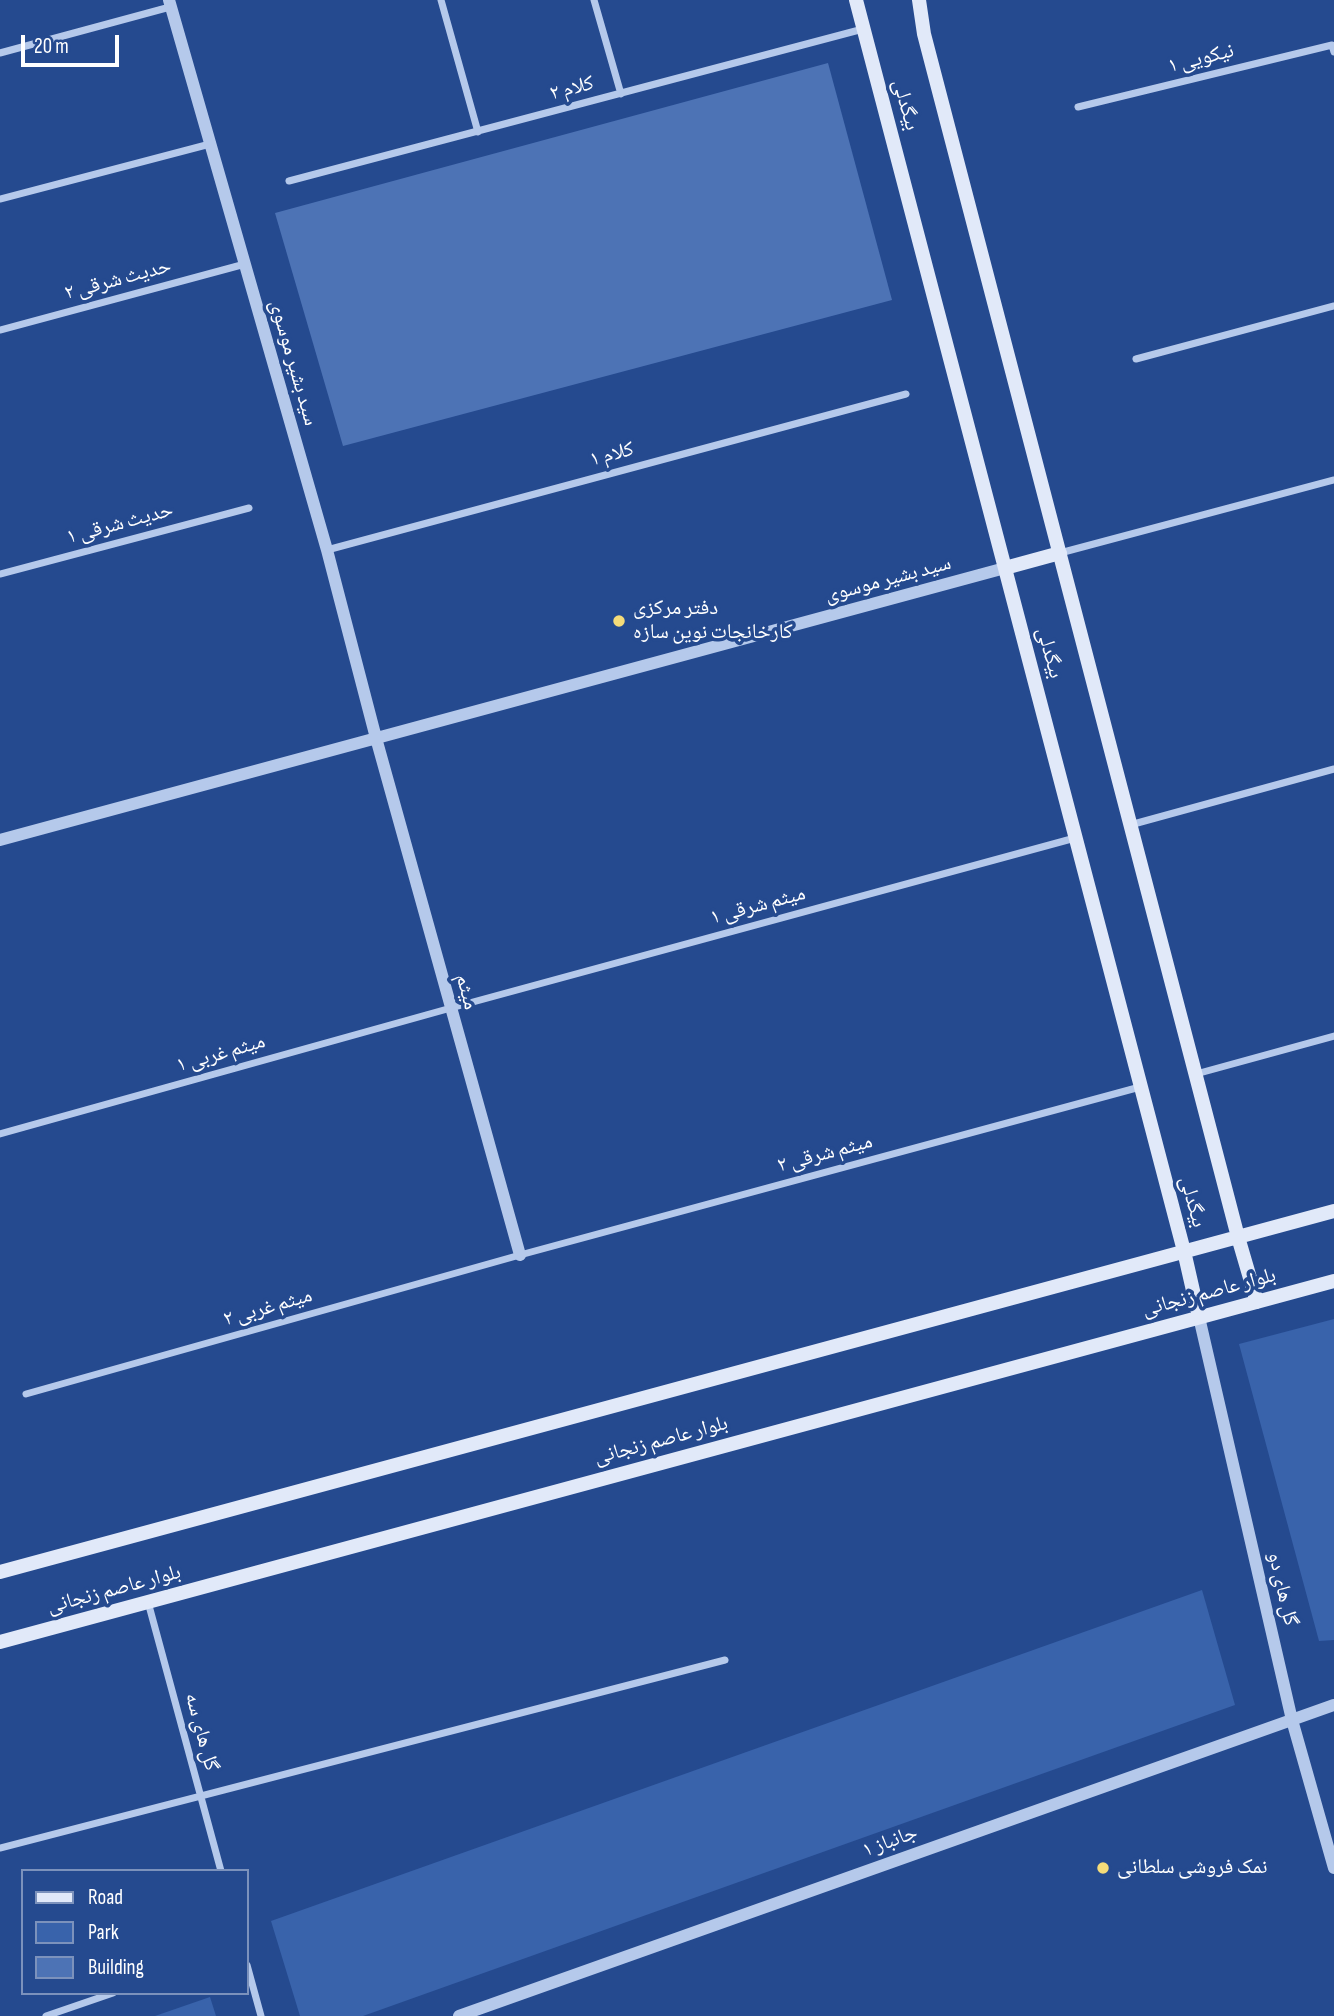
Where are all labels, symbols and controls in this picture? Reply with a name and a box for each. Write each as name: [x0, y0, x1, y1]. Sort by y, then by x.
scale bar: [24, 21, 122, 65]
text: 20 m: [34, 34, 69, 59]
street label: نیکویی ۱: [1165, 39, 1237, 79]
street label: کلام ۲: [547, 71, 597, 107]
street label: بیگدلی: [886, 77, 924, 133]
street label: حدیث شرقی ۲: [62, 254, 174, 306]
street label: سید بشیر موسوی: [263, 297, 323, 429]
street label: کلام ۱: [587, 437, 637, 473]
street label: حدیث شرقی ۱: [64, 498, 176, 550]
street label: سید بشیر موسوی: [822, 551, 954, 609]
place label: دفتر مرکزی کارخانجات نوین سازه: [633, 596, 793, 646]
marker: دفتر مرکزی کارخانجات نوین سازه: [611, 613, 627, 629]
street label: بیگدلی: [1030, 625, 1068, 681]
street label: میثم شرقی ۱: [708, 881, 808, 931]
street label: میثم: [449, 971, 483, 1013]
street label: میثم غربی ۱: [174, 1029, 268, 1079]
street label: میثم شرقی ۲: [775, 1129, 875, 1179]
street label: بیگدلی: [1173, 1174, 1211, 1230]
street label: بلوار عاصم زنجانی: [1139, 1263, 1279, 1323]
street label: میثم غربی ۲: [221, 1283, 315, 1333]
street label: بلوار عاصم زنجانی: [591, 1411, 731, 1471]
street label: گل های دو: [1261, 1549, 1303, 1629]
street label: بلوار عاصم زنجانی: [44, 1560, 184, 1620]
street label: گل های سه: [178, 1690, 224, 1774]
street label: جانباز ۱: [859, 1820, 921, 1864]
place label: نمک فروشی سلطانی: [1117, 1855, 1267, 1881]
marker: نمک فروشی سلطانی: [1095, 1860, 1111, 1876]
legend: [21, 1869, 248, 1995]
text: Road: [88, 1885, 123, 1910]
text: Park: [88, 1920, 119, 1945]
text: Building: [88, 1955, 144, 1980]

